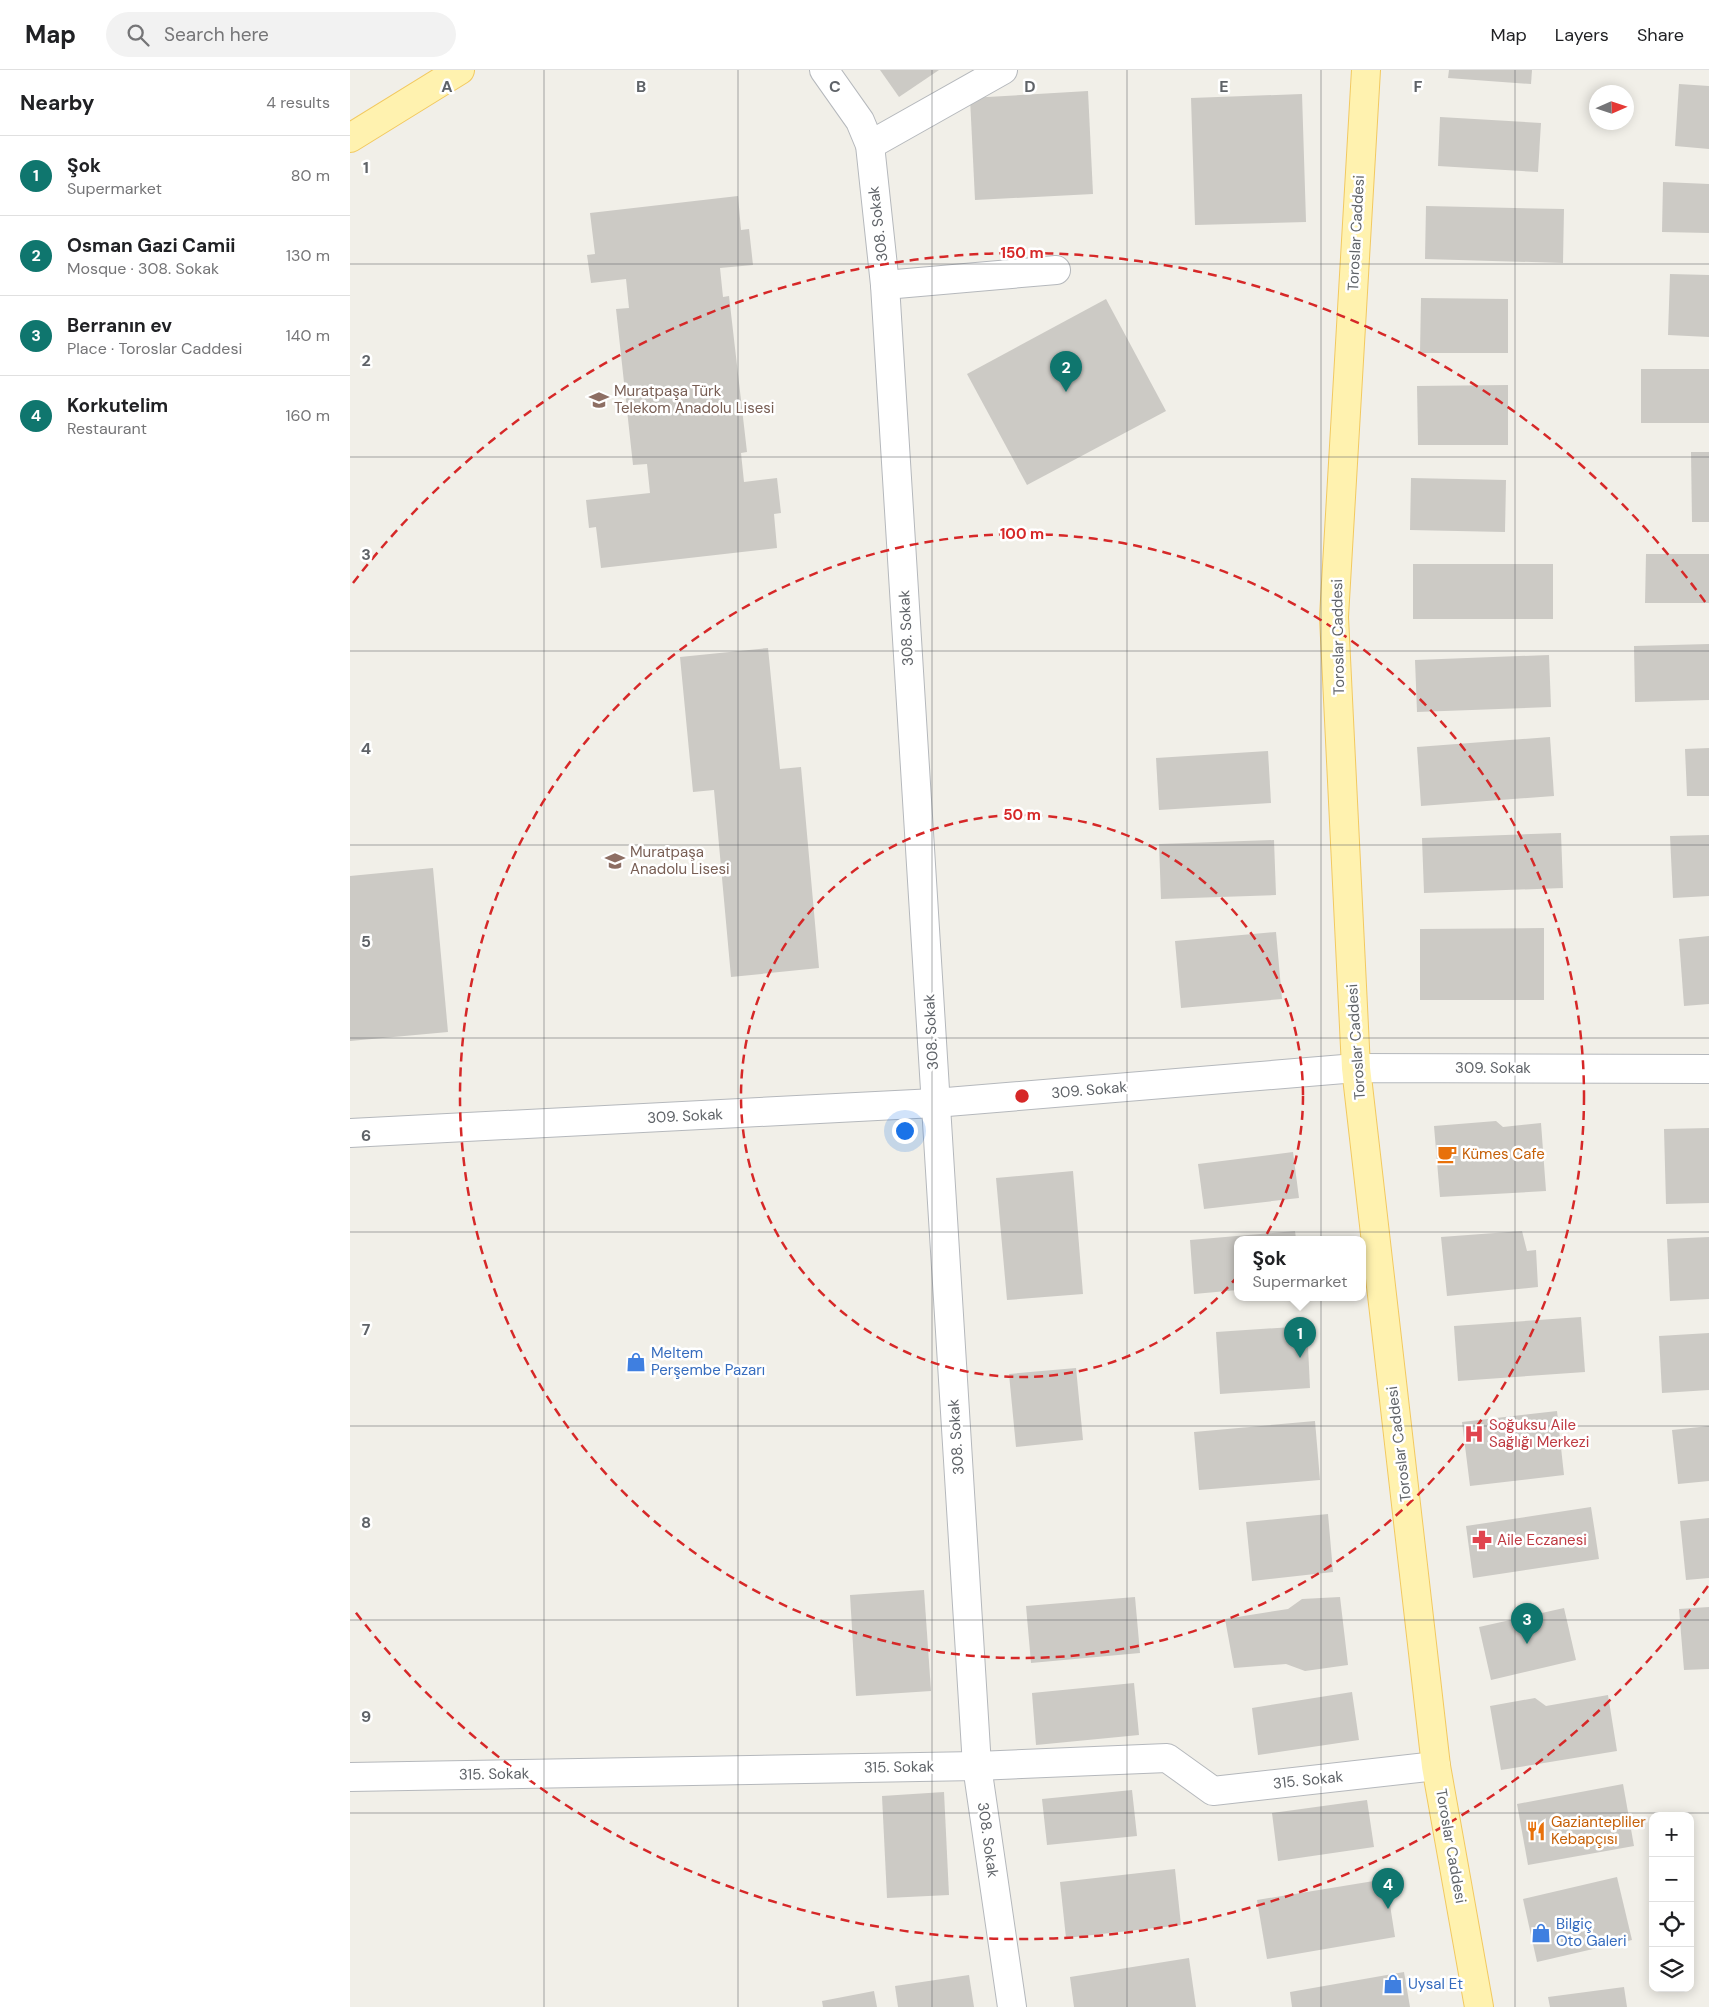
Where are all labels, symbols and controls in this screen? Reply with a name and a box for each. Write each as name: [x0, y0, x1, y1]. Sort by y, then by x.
search box: [106, 12, 456, 57]
text: Map: [25, 19, 76, 50]
icon: search: [124, 21, 152, 49]
text: Search here: [164, 22, 269, 47]
text: Map: [1491, 23, 1527, 47]
text: Layers: [1555, 23, 1609, 47]
text: Share: [1637, 23, 1684, 47]
text: A: [441, 76, 453, 97]
text: B: [636, 76, 646, 97]
text: C: [829, 76, 841, 97]
text: D: [1024, 76, 1036, 97]
text: E: [1219, 76, 1229, 97]
text: F: [1414, 76, 1423, 97]
north arrow: [1589, 85, 1634, 130]
text: Nearby: [20, 89, 94, 117]
text: 4 results: [266, 92, 330, 113]
text: Şok: [67, 153, 101, 178]
text: 1: [363, 157, 369, 178]
text: 1: [33, 165, 39, 186]
text: 80 m: [291, 165, 330, 186]
street label: Toroslar Caddesi: [1343, 175, 1369, 291]
text: Supermarket: [67, 178, 162, 199]
street label: 308. Sokak: [863, 185, 893, 263]
text: Osman Gazi Camii: [67, 233, 236, 258]
text: 150 m: [1001, 243, 1044, 263]
text: 2: [31, 245, 41, 266]
text: 130 m: [286, 245, 330, 266]
text: Mosque · 308. Sokak: [67, 258, 219, 279]
text: Berranın ev: [67, 313, 172, 338]
text: 3: [31, 325, 41, 346]
text: 140 m: [286, 325, 330, 346]
text: Place · Toroslar Caddesi: [67, 338, 242, 359]
text: 2: [361, 350, 371, 371]
pin: 2: [1050, 351, 1082, 392]
place label: Muratpaşa Türk Telekom Anadolu Lisesi: [614, 381, 774, 418]
school or university icon: Muratpaşa Türk Telekom Anadolu Lisesi: [588, 389, 610, 411]
text: Korkutelim: [67, 393, 168, 418]
text: 4: [31, 405, 41, 426]
text: 160 m: [286, 405, 330, 426]
text: Restaurant: [67, 418, 147, 439]
text: 100 m: [1000, 524, 1044, 544]
text: 3: [361, 544, 371, 565]
street label: Toroslar Caddesi: [1327, 579, 1349, 695]
street label: 308. Sokak: [894, 589, 918, 666]
text: 4: [361, 738, 371, 759]
text: 50 m: [1003, 805, 1041, 825]
place label: Muratpaşa Anadolu Lisesi: [630, 842, 730, 879]
school or university icon: Muratpaşa Anadolu Lisesi: [604, 850, 626, 872]
text: 5: [361, 931, 371, 952]
street label: Toroslar Caddesi: [1342, 983, 1370, 1101]
street label: 308. Sokak: [919, 993, 943, 1070]
street label: 309. Sokak: [1455, 1058, 1531, 1078]
street label: 309. Sokak: [1050, 1077, 1128, 1103]
centre of rings: [1013, 1087, 1031, 1105]
street label: 309. Sokak: [647, 1104, 724, 1128]
your location: [892, 1118, 918, 1144]
text: 6: [361, 1125, 371, 1146]
cafe icon: Kümes Cafe: [1436, 1143, 1458, 1165]
place label: Kümes Cafe: [1462, 1144, 1545, 1164]
popup: [1234, 1236, 1366, 1301]
text: Şok: [1253, 1246, 1287, 1271]
text: Supermarket: [1253, 1271, 1347, 1292]
pin: 1: [1284, 1317, 1316, 1358]
text: 7: [362, 1319, 371, 1340]
place label: Meltem Perşembe Pazarı: [651, 1343, 765, 1380]
shop icon: Meltem Perşembe Pazarı: [625, 1351, 647, 1373]
street label: Toroslar Caddesi: [1382, 1385, 1416, 1503]
street label: 308. Sokak: [943, 1398, 969, 1476]
place label: Soğuksu Aile Sağlığı Merkezi: [1489, 1415, 1589, 1452]
hospital icon: Soğuksu Aile Sağlığı Merkezi: [1463, 1423, 1485, 1445]
text: 8: [361, 1512, 371, 1533]
pharmacy icon: Aile Eczanesi: [1471, 1529, 1493, 1551]
place label: Aile Eczanesi: [1497, 1530, 1587, 1550]
pin: 3: [1511, 1603, 1543, 1644]
text: 9: [361, 1706, 371, 1727]
street label: 315. Sokak: [864, 1756, 935, 1778]
street label: 315. Sokak: [459, 1763, 530, 1785]
street label: 315. Sokak: [1272, 1766, 1344, 1794]
street label: Toroslar Caddesi: [1431, 1787, 1471, 1905]
street label: 308. Sokak: [973, 1801, 1003, 1879]
place label: Gaziantepliler Kebapçısı: [1551, 1812, 1646, 1849]
map controls: [1649, 1812, 1694, 1992]
button: +: [1649, 1812, 1694, 1857]
restaurant icon: Gaziantepliler Kebapçısı: [1525, 1820, 1547, 1842]
button: −: [1649, 1857, 1694, 1902]
pin: 4: [1372, 1868, 1404, 1909]
button: locate: [1649, 1902, 1694, 1947]
place label: Bilgiç Oto Galeri: [1556, 1914, 1627, 1951]
shop icon: Bilgiç Oto Galeri: [1530, 1922, 1552, 1944]
button: layers: [1649, 1947, 1694, 1992]
shop icon: Uysal Et: [1382, 1973, 1404, 1995]
place label: Uysal Et: [1408, 1974, 1463, 1994]

